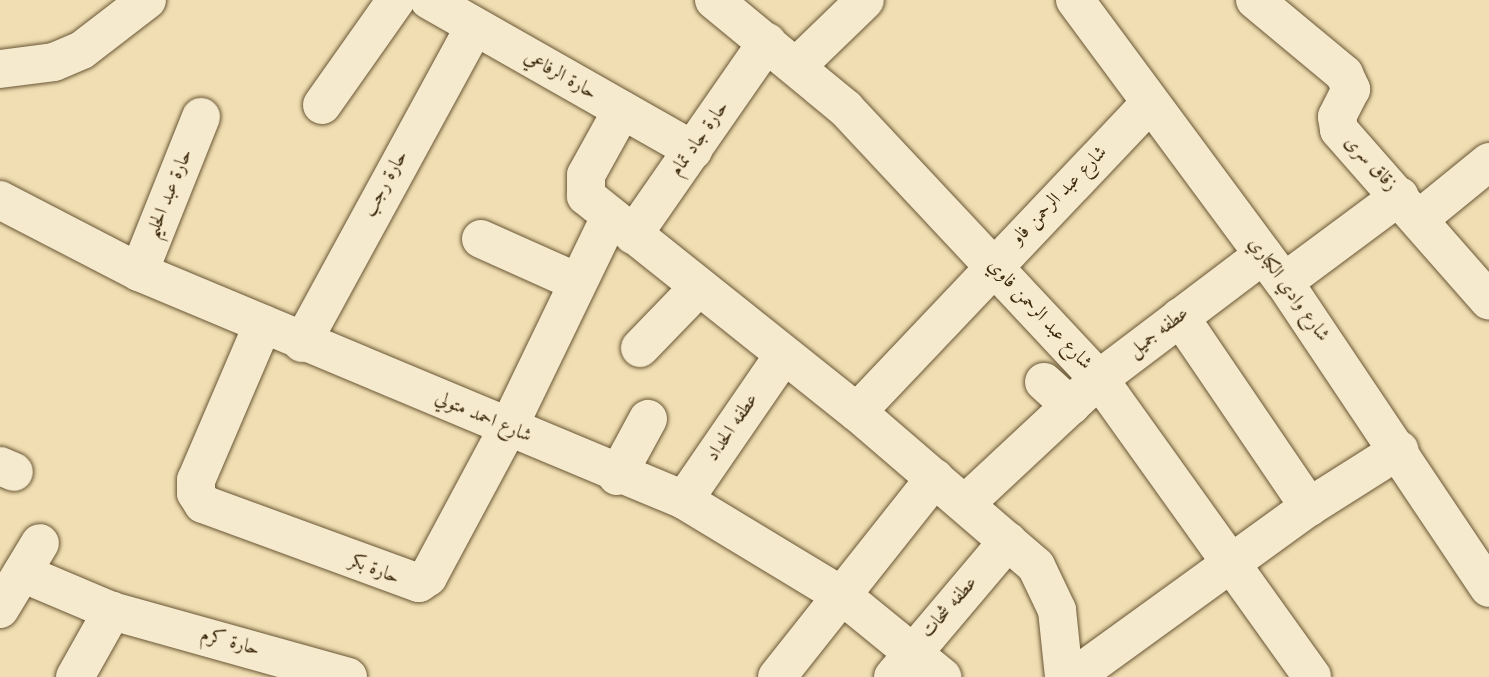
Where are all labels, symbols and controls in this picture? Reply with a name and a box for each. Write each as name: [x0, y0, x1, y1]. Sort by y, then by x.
street label: حارة الرفاعي: [520, 47, 600, 105]
street label: حارة جاد تمام: [666, 97, 734, 181]
street label: زقاق سرى: [1339, 132, 1401, 196]
street label: شارع عبد الرحمن فاو: [1007, 142, 1113, 250]
street label: حارة عبد الحليم: [142, 146, 198, 242]
street label: حارة رجب: [358, 147, 414, 221]
street label: شارع وادي الكباري: [1242, 233, 1334, 347]
street label: شارع عبد الرحمن فاوي: [982, 255, 1096, 375]
street label: عطفه جميل: [1124, 303, 1194, 363]
street label: شارع احمد متولي: [431, 387, 535, 449]
street label: عطفه الحداد: [702, 390, 764, 466]
street label: حارة بكر: [346, 550, 402, 590]
street label: عطفه شحات: [917, 572, 983, 644]
street label: حارة كرم: [198, 624, 262, 662]

